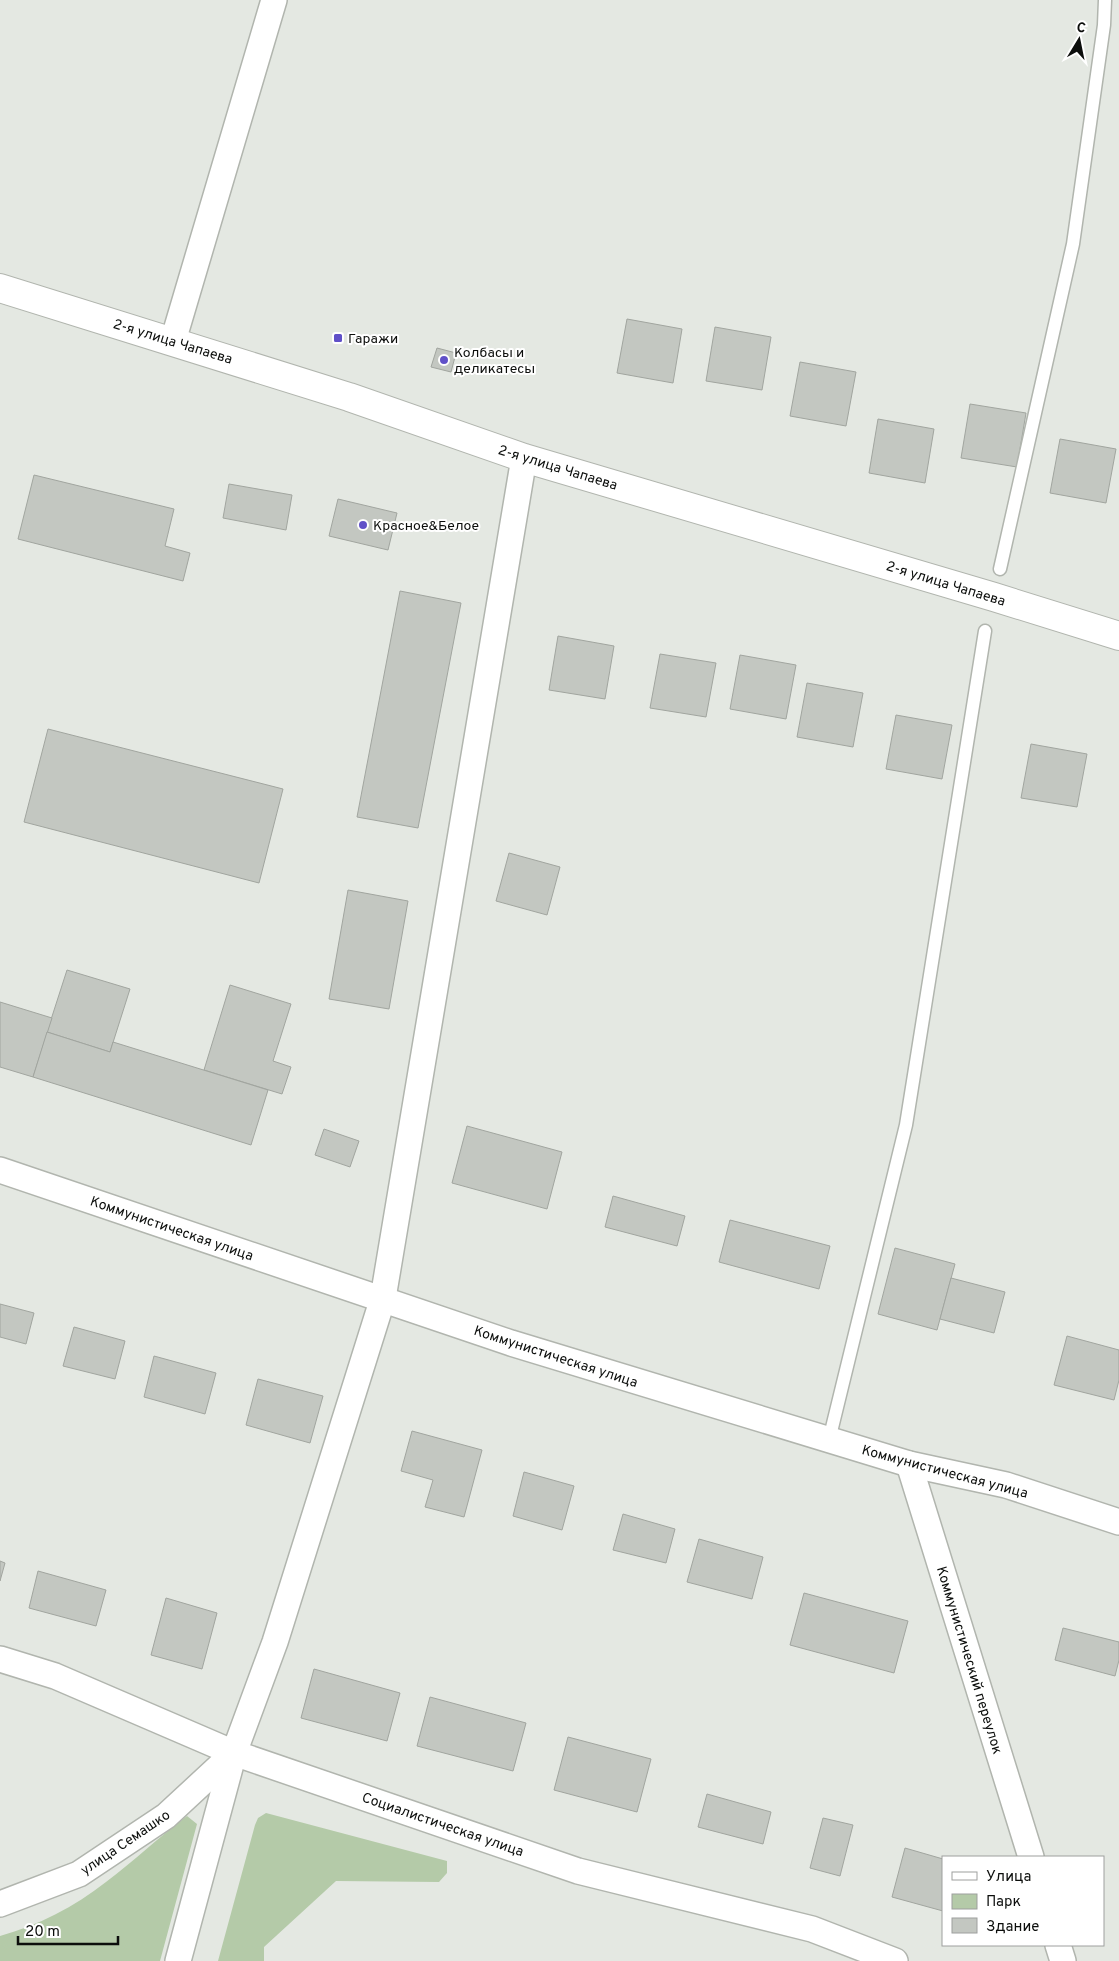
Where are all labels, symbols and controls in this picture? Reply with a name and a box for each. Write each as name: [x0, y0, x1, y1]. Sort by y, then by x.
north arrow: [1054, 15, 1104, 65]
text: С: [1075, 20, 1087, 38]
street label: 2-я улица Чапаева: [111, 316, 234, 369]
place label: Гаражи: [348, 331, 398, 348]
marker: Гаражи: [332, 332, 344, 344]
place label: Колбасы и деликатесы: [454, 345, 535, 378]
marker: Колбасы и деликатесы: [438, 354, 450, 366]
street label: 2-я улица Чапаева: [496, 442, 619, 495]
place label: Красное&Белое: [373, 518, 479, 535]
marker: Красное&Белое: [357, 519, 369, 531]
street label: 2-я улица Чапаева: [884, 558, 1007, 611]
street label: Коммунистическая улица: [88, 1193, 255, 1265]
street label: Коммунистическая улица: [471, 1323, 640, 1392]
street label: Коммунистическая улица: [860, 1442, 1030, 1503]
street label: Коммунистический переулок: [932, 1564, 1005, 1756]
street label: Социалистическая улица: [359, 1790, 526, 1861]
street label: улица Семашко: [78, 1807, 174, 1879]
legend: [942, 1856, 1104, 1946]
text: Улица: [986, 1868, 1031, 1887]
text: Парк: [986, 1893, 1021, 1912]
scale bar: [18, 1914, 118, 1946]
text: Здание: [986, 1918, 1039, 1937]
text: 20 m: [25, 1923, 60, 1942]

